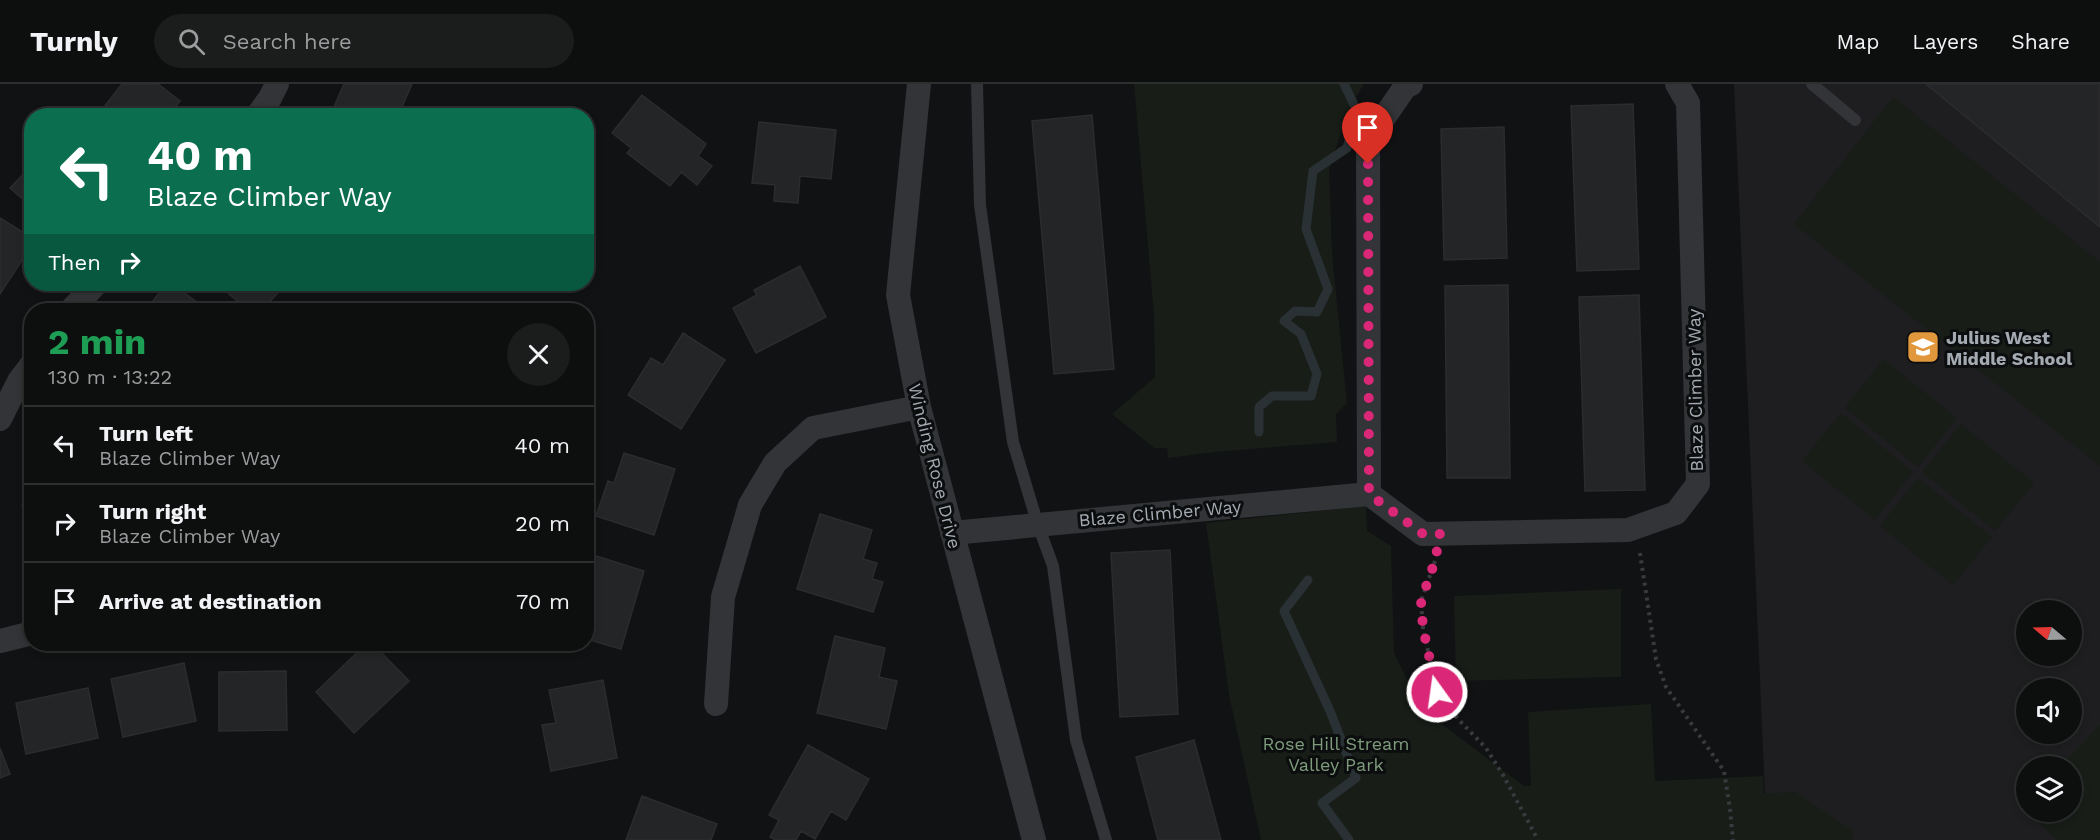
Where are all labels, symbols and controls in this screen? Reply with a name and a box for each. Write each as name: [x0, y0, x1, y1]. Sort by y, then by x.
search box: [154, 14, 574, 68]
text: Turnly: [30, 25, 118, 58]
icon: search: [175, 25, 208, 58]
text: Search here: [223, 29, 352, 54]
text: Map: [1836, 29, 1879, 54]
text: Layers: [1912, 29, 1978, 54]
text: Share: [2011, 29, 2070, 54]
pin: [1342, 102, 1393, 164]
icon: arrive: [1351, 111, 1384, 144]
text: 40 m: [147, 131, 253, 180]
icon: left: [48, 132, 126, 210]
text: Blaze Climber Way: [147, 181, 392, 213]
icon: right: [113, 246, 146, 279]
text: Then: [48, 250, 101, 275]
street label: Blaze Climber Way: [1683, 308, 1707, 472]
text: 2 min: [48, 321, 146, 363]
button: close: [507, 323, 570, 386]
place label: Julius West Middle School: [1946, 327, 2072, 369]
school or university icon: Julius West Middle School: [1905, 329, 1941, 365]
text: 130 m · 13:22: [48, 365, 172, 389]
street label: Winding Rose Drive: [904, 381, 966, 551]
text: Turn left: [99, 421, 193, 446]
icon: left: [48, 429, 81, 462]
text: 40 m: [514, 433, 570, 458]
text: Blaze Climber Way: [99, 446, 280, 470]
street label: Blaze Climber Way: [1078, 495, 1243, 531]
text: Turn right: [99, 499, 206, 524]
icon: right: [48, 507, 81, 540]
text: 20 m: [515, 511, 570, 536]
text: Blaze Climber Way: [99, 524, 280, 548]
icon: arrive: [48, 585, 81, 618]
text: Arrive at destination: [99, 589, 322, 614]
text: 70 m: [516, 589, 570, 614]
north arrow: [2016, 600, 2082, 666]
map controls: [2016, 600, 2082, 822]
position arrow: [1405, 660, 1469, 724]
button: sound: [2016, 678, 2082, 744]
park label: Rose Hill Stream Valley Park: [1263, 733, 1409, 775]
button: layers: [2016, 756, 2082, 822]

